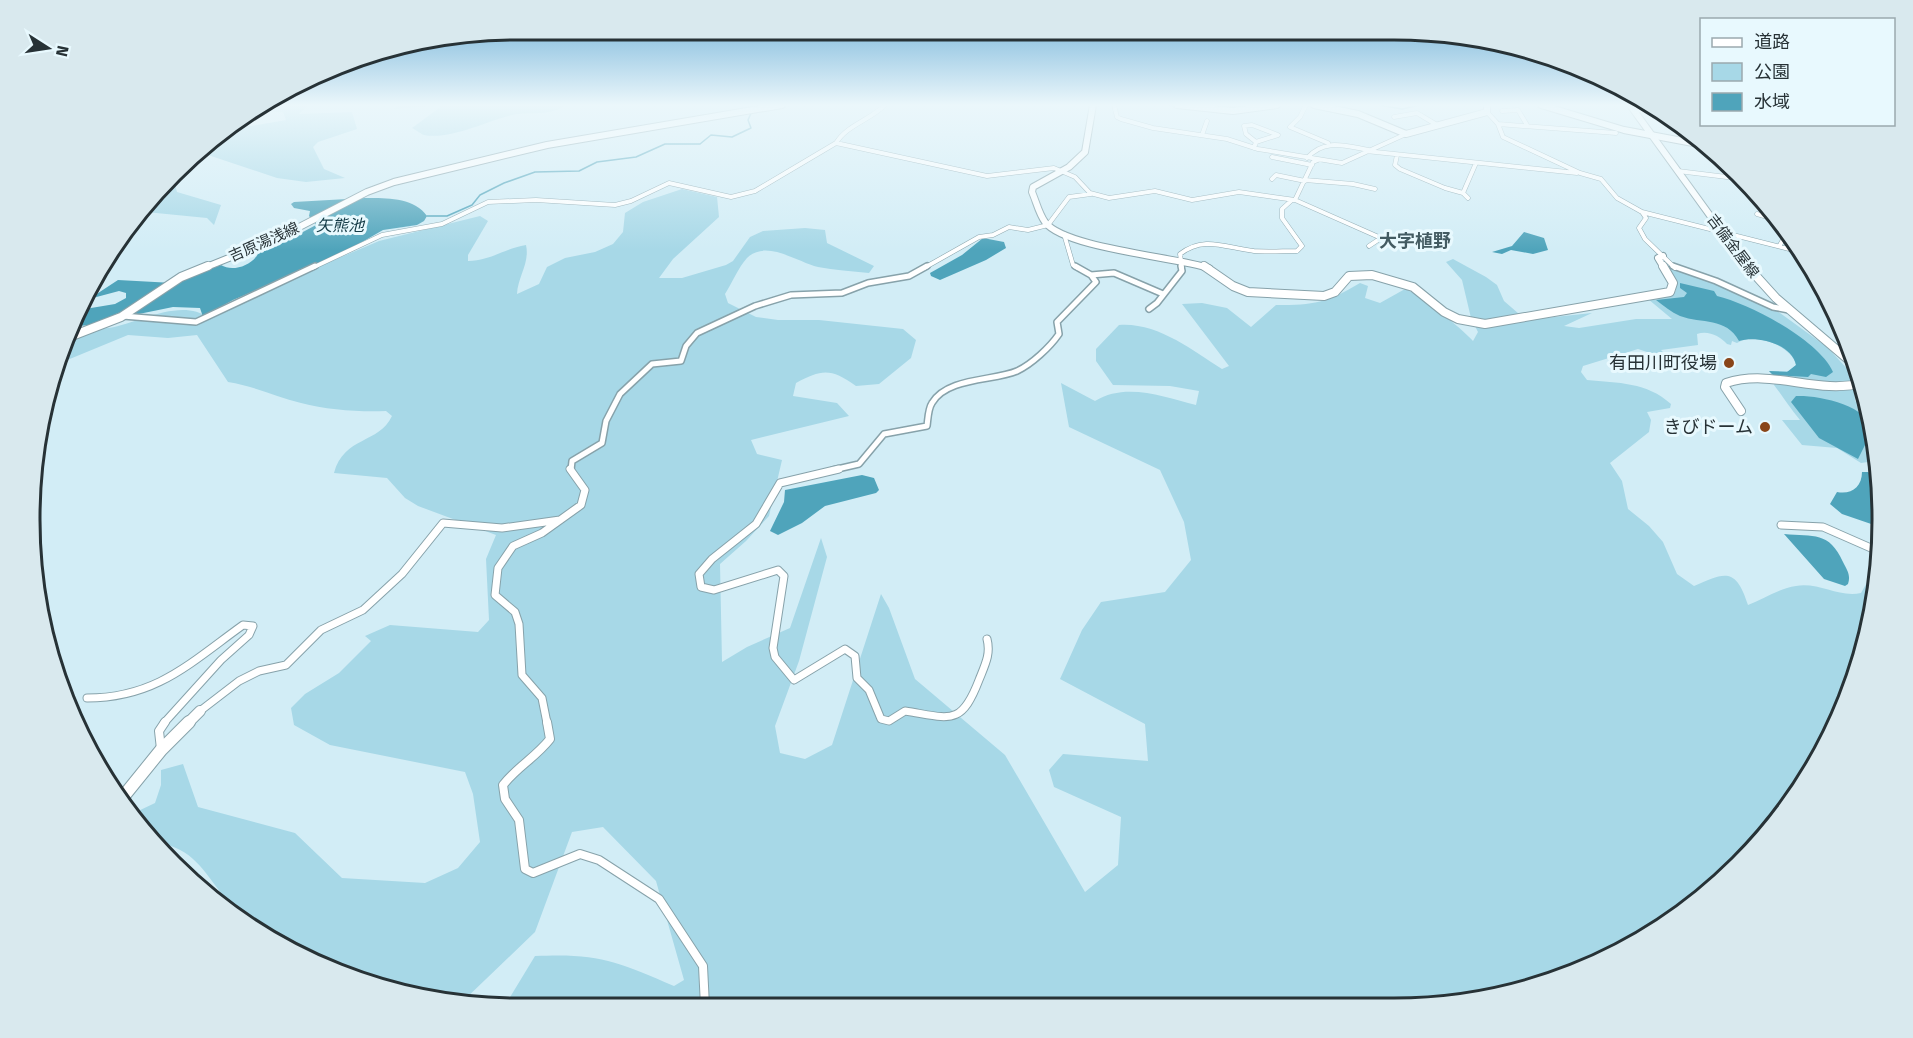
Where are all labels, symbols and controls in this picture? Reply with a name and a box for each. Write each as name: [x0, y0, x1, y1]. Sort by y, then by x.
north arrow: [18, 18, 78, 78]
legend: [1700, 18, 1895, 126]
text: 道路: [1754, 31, 1790, 53]
text: N: [52, 44, 73, 58]
text: 公園: [1754, 61, 1790, 83]
text: 水域: [1754, 91, 1790, 113]
street label: 吉備金屋線: [1703, 211, 1763, 281]
water label: 矢熊池: [316, 216, 366, 235]
street label: 吉原湯浅線: [226, 219, 302, 265]
district label: 大字植野: [1379, 230, 1451, 252]
place label: 有田川町役場: [1609, 352, 1717, 374]
marker: 有田川町役場: [1722, 356, 1736, 370]
place label: きびドーム: [1664, 416, 1753, 438]
marker: きびドーム: [1758, 420, 1772, 434]

